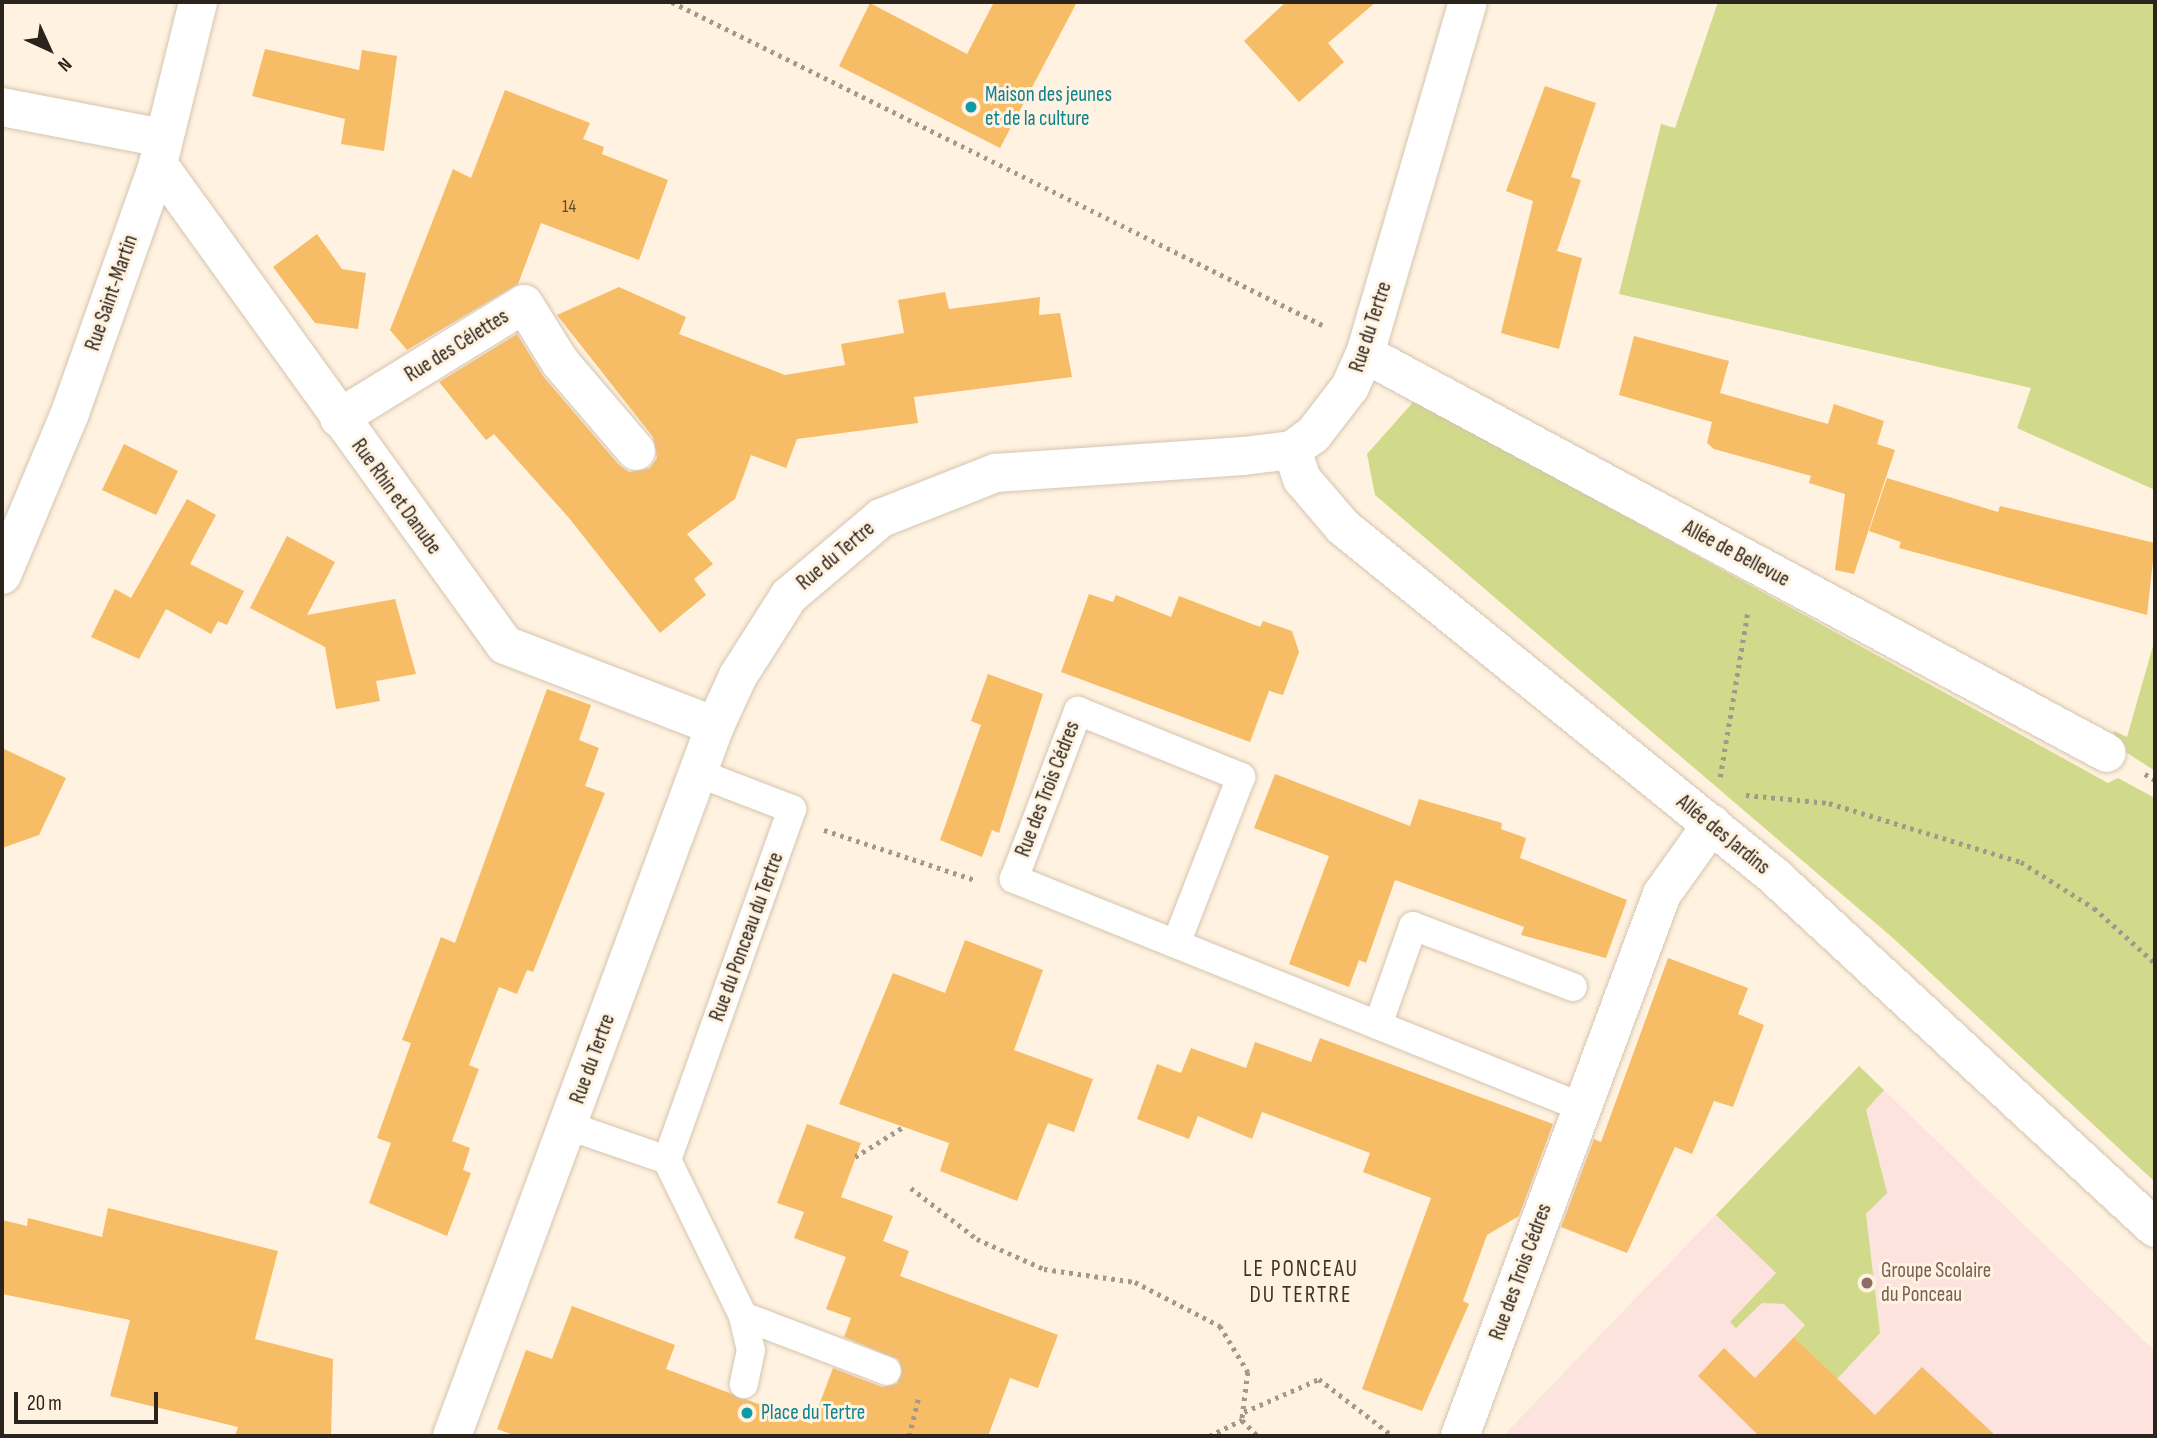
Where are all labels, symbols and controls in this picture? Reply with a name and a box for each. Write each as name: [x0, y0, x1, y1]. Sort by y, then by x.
north arrow: [14, 14, 84, 84]
text: N: [52, 52, 76, 76]
place label: Maison des jeunes et de la culture: [985, 82, 1112, 132]
marker: Maison des jeunes et de la culture: [963, 99, 979, 115]
house number: 14: [562, 196, 576, 218]
street label: Rue Saint-Martin: [80, 232, 144, 354]
street label: Rue du Tertre: [1345, 279, 1397, 375]
street label: Rue des Célettes: [400, 304, 514, 388]
street label: Rue Rhin et Danube: [346, 434, 446, 560]
street label: Allée de Bellevue: [1678, 515, 1794, 593]
street label: Rue du Tertre: [792, 516, 880, 596]
street label: Rue des Trois Cédres: [1011, 718, 1085, 860]
street label: Allée des Jardins: [1671, 790, 1775, 880]
street label: Rue du Ponceau du Tertre: [705, 849, 789, 1025]
street label: Rue du Tertre: [565, 1011, 621, 1107]
street label: Rue des Trois Cédres: [1485, 1200, 1557, 1344]
district label: LE PONCEAU DU TERTRE: [1244, 1255, 1358, 1309]
place label: Groupe Scolaire du Ponceau: [1881, 1258, 1991, 1308]
marker: Groupe Scolaire du Ponceau: [1859, 1275, 1875, 1291]
scale bar: [18, 1378, 161, 1422]
text: 20 m: [27, 1391, 62, 1416]
place label: Place du Tertre: [761, 1400, 865, 1426]
marker: Place du Tertre: [739, 1405, 755, 1421]

